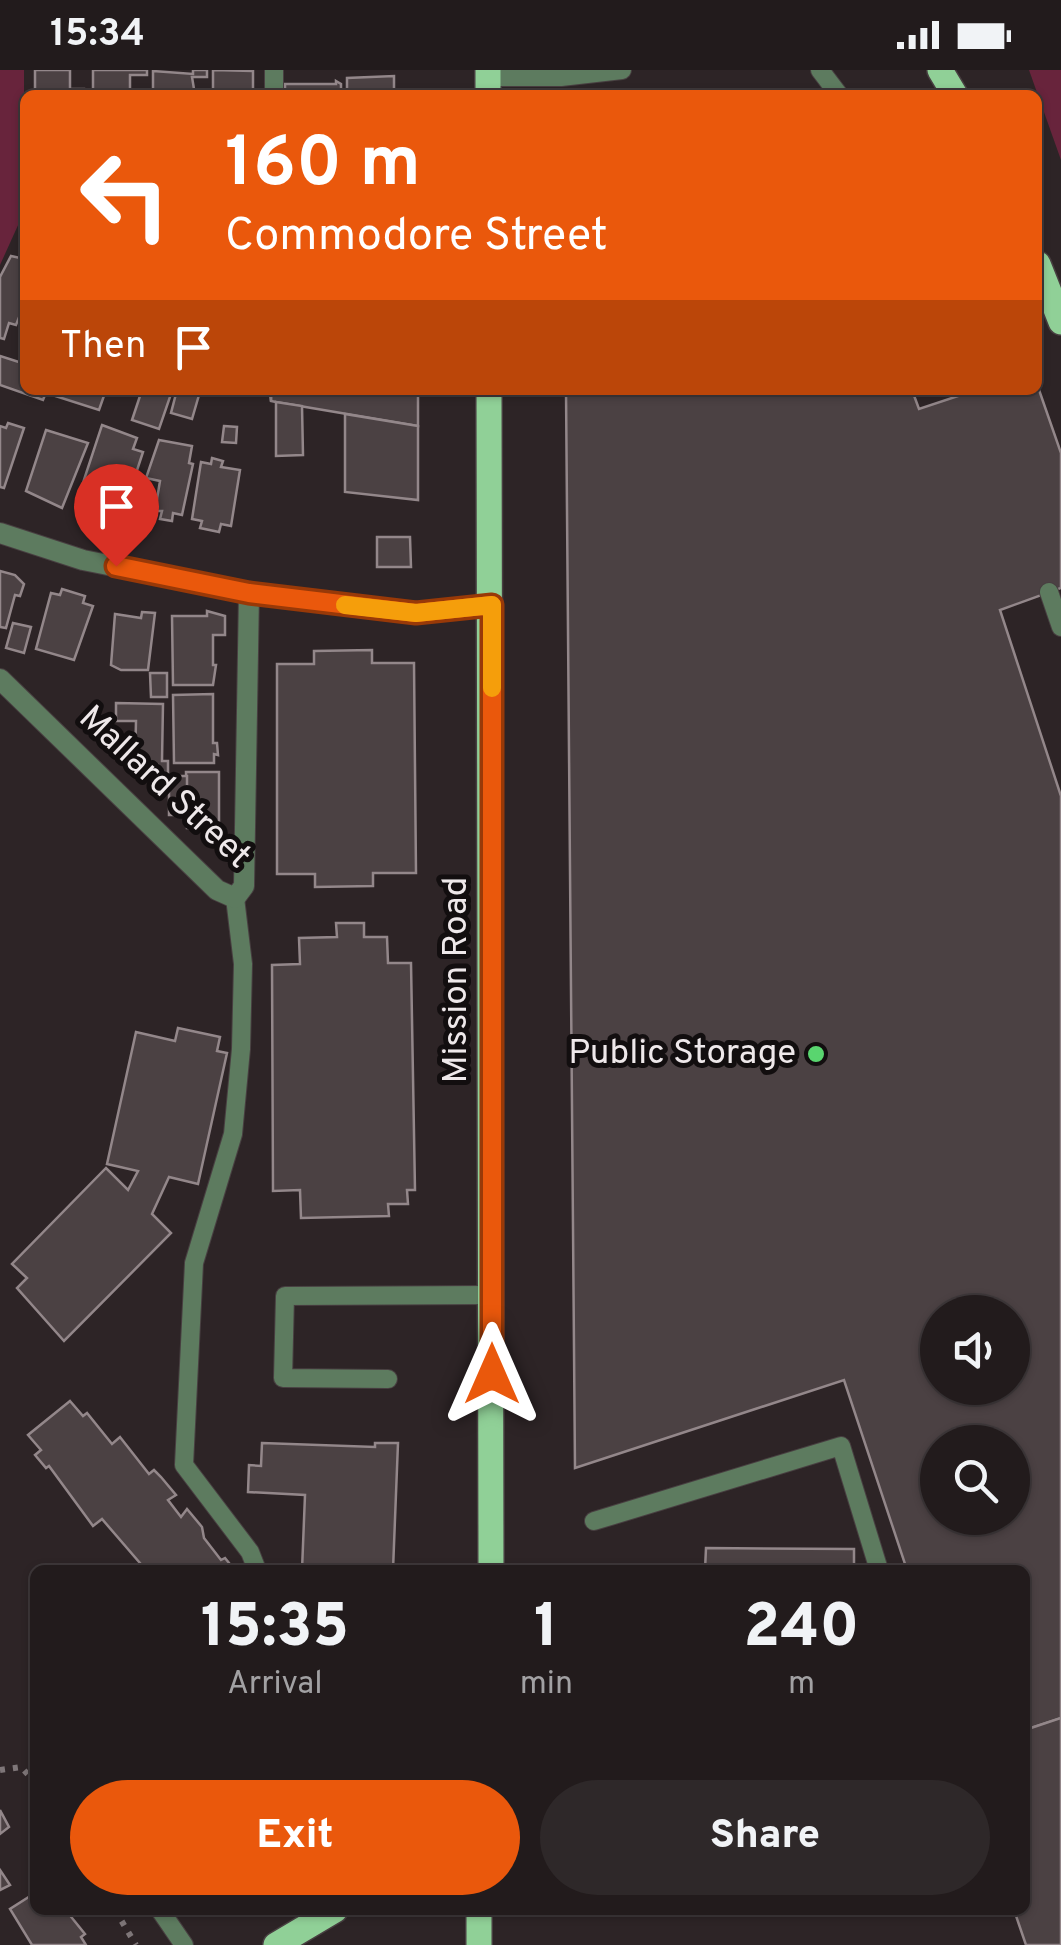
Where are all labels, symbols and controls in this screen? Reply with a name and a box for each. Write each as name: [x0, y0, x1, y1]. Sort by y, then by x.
text: 15:34: [50, 11, 145, 60]
text: 160 m: [225, 122, 421, 211]
icon: left: [60, 130, 190, 260]
text: Commodore Street: [225, 209, 608, 266]
icon: arrive: [166, 320, 221, 375]
text: Then: [60, 323, 146, 372]
pin: [74, 464, 159, 567]
icon: arrive: [89, 479, 144, 534]
street label: Mallard Street: [69, 697, 259, 879]
street label: Mission Road: [435, 876, 479, 1084]
place label: Public Storage: [568, 1032, 796, 1076]
marker: Public Storage: [805, 1043, 827, 1065]
map controls: [920, 1295, 1030, 1535]
button: sound: [920, 1295, 1030, 1405]
position arrow: [440, 1322, 544, 1426]
button: search: [920, 1425, 1030, 1535]
text: 15:35: [201, 1592, 349, 1668]
text: 1: [534, 1592, 559, 1668]
text: 240: [744, 1592, 859, 1668]
text: Arrival: [227, 1665, 323, 1705]
text: min: [520, 1665, 573, 1705]
text: m: [788, 1665, 815, 1705]
button: Exit: [70, 1780, 520, 1895]
button: Share: [540, 1780, 990, 1895]

